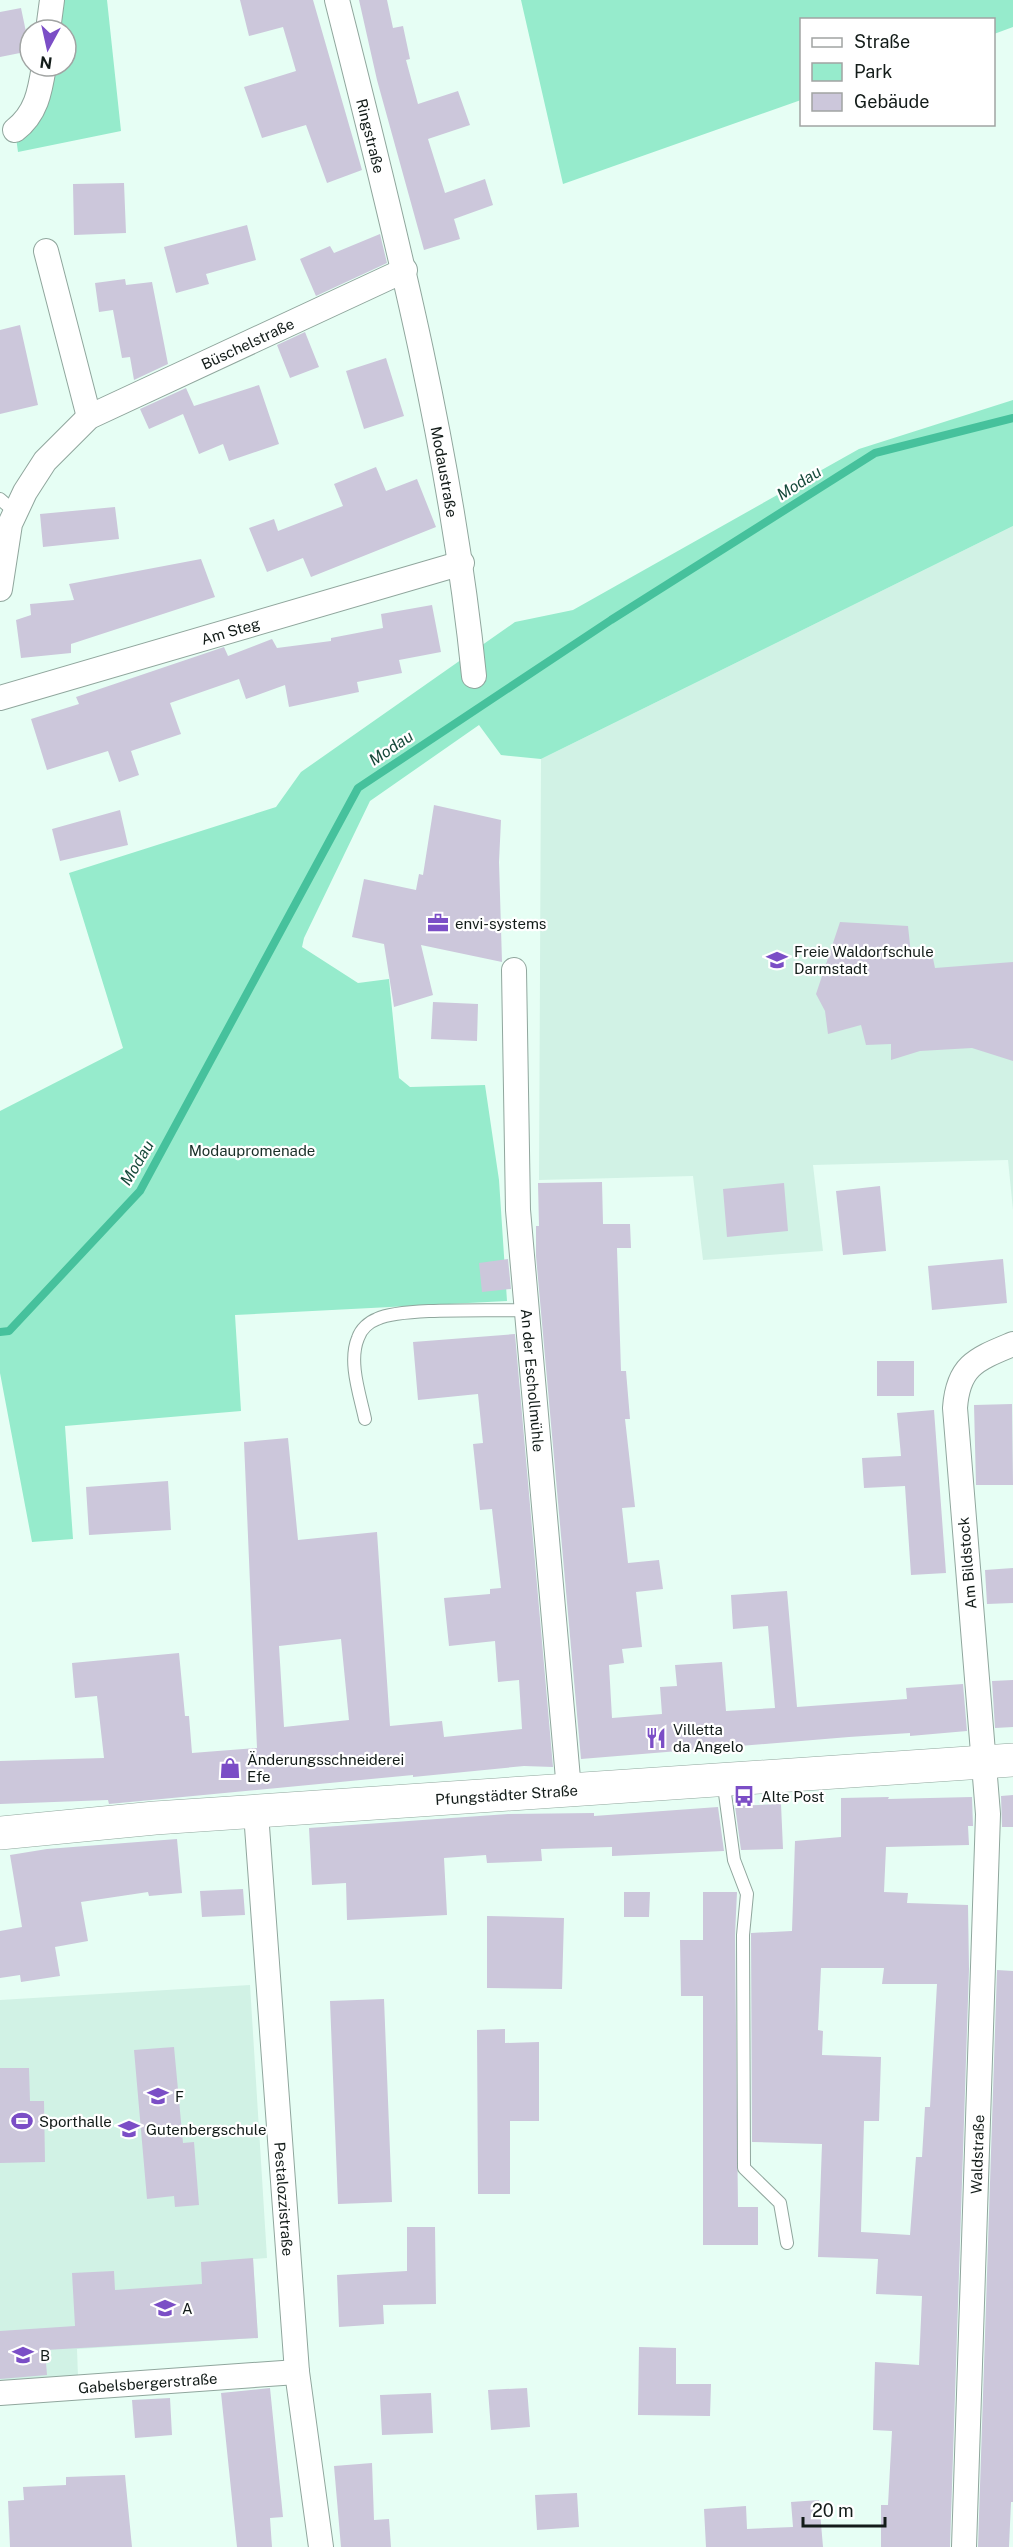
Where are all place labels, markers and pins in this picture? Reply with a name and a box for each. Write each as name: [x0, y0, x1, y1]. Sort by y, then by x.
office icon: envi-systems: [426, 911, 450, 935]
place label: envi-systems: [455, 915, 546, 932]
place label: Freie Waldorfschule Darmstadt: [794, 943, 934, 977]
school or university icon: Freie Waldorfschule Darmstadt: [765, 948, 789, 972]
place label: Villetta da Angelo: [673, 1721, 743, 1755]
restaurant icon: Villetta da Angelo: [644, 1726, 668, 1750]
place label: Änderungsschneiderei Efe: [247, 1750, 404, 1785]
shop icon: Änderungsschneiderei Efe: [218, 1756, 242, 1780]
bus stop icon: Alte Post: [732, 1784, 756, 1808]
place label: Alte Post: [761, 1788, 825, 1805]
school or university icon: F: [146, 2084, 170, 2108]
place label: F: [175, 2088, 184, 2105]
sports icon: Sporthalle: [10, 2109, 34, 2133]
place label: Sporthalle: [39, 2113, 112, 2130]
school or university icon: Gutenbergschule: [117, 2117, 141, 2141]
place label: Gutenbergschule: [146, 2121, 266, 2138]
school or university icon: A: [153, 2296, 177, 2320]
place label: A: [182, 2300, 193, 2317]
school or university icon: B: [11, 2343, 35, 2367]
place label: B: [40, 2347, 50, 2364]

